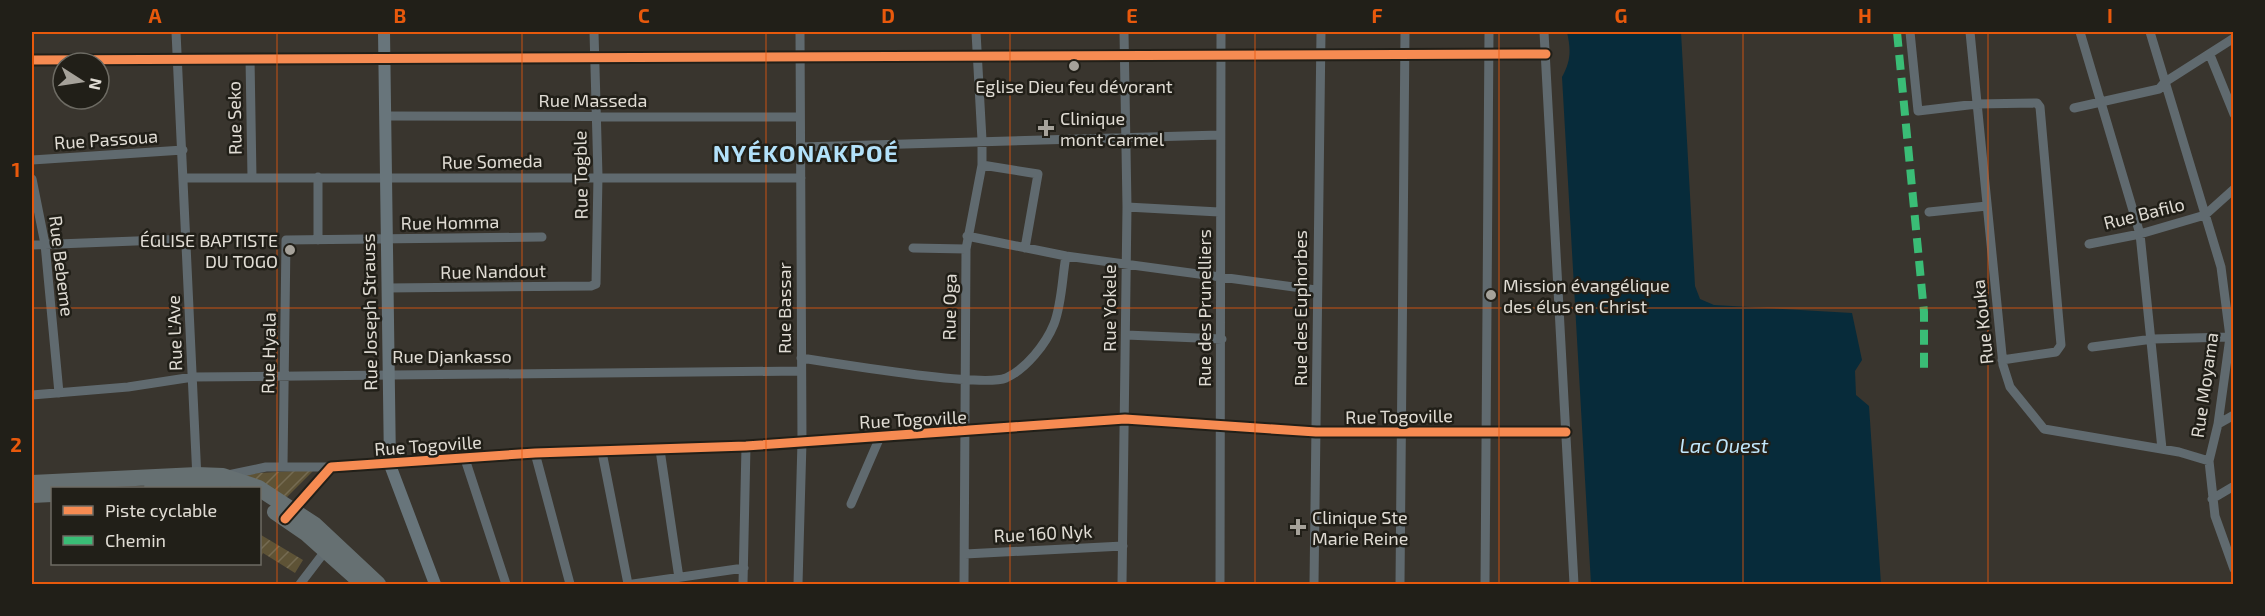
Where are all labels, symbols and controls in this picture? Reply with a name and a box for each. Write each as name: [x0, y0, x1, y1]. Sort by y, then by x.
text: A: [148, 3, 162, 27]
text: B: [394, 3, 406, 27]
text: C: [638, 3, 650, 27]
text: D: [881, 3, 895, 27]
text: E: [1126, 3, 1138, 27]
text: F: [1371, 3, 1383, 27]
text: G: [1615, 3, 1627, 27]
text: H: [1858, 3, 1872, 27]
text: I: [2107, 3, 2113, 27]
north arrow: [51, 51, 111, 111]
marker: Eglise Dieu feu dévorant: [1067, 59, 1081, 73]
place label: Eglise Dieu feu dévorant: [975, 75, 1173, 97]
text: N: [86, 77, 107, 92]
street label: Rue Seko: [222, 81, 246, 155]
street label: Rue Masseda: [539, 89, 647, 111]
place label: Clinique mont carmel: [1060, 107, 1165, 150]
marker: Clinique mont carmel: [1037, 119, 1055, 137]
street label: Rue Passoua: [53, 124, 159, 154]
street label: Rue Togble: [568, 130, 592, 220]
district label: NYÉKONAKPOÉ: [713, 138, 899, 167]
street label: Rue Someda: [441, 149, 543, 173]
text: 1: [12, 157, 20, 181]
street label: Rue Bafilo: [2101, 192, 2187, 234]
street label: Rue Homma: [400, 210, 500, 234]
street label: Rue Bebeme: [45, 214, 79, 318]
place label: ÉGLISE BAPTISTE DU TOGO: [140, 229, 278, 272]
street label: Rue des Prunelliers: [1193, 229, 1215, 387]
street label: Rue des Euphorbes: [1289, 230, 1311, 386]
street label: Rue Joseph Strauss: [357, 233, 381, 391]
marker: ÉGLISE BAPTISTE DU TOGO: [283, 243, 297, 257]
street label: Rue Nandout: [440, 259, 546, 283]
street label: Rue Bassar: [773, 262, 795, 354]
street label: Rue Yokele: [1098, 264, 1120, 352]
street label: Rue Oga: [937, 273, 961, 341]
place label: Mission évangélique des élus en Christ: [1503, 274, 1670, 317]
street label: Rue Kouka: [1967, 279, 1997, 365]
marker: Mission évangélique des élus en Christ: [1484, 288, 1498, 302]
street label: Rue L'Ave: [162, 295, 186, 371]
street label: Rue Hyala: [256, 312, 280, 394]
street label: Rue Moyama: [2186, 331, 2222, 439]
street label: Rue Djankasso: [392, 345, 512, 367]
street label: Rue Togoville: [1345, 404, 1453, 428]
street label: Rue Togoville: [859, 405, 967, 433]
street label: Rue Togoville: [373, 430, 483, 460]
text: 2: [10, 432, 22, 456]
water label: Lac Ouest: [1680, 433, 1769, 457]
legend: [51, 487, 261, 565]
text: Piste cyclable: [105, 499, 217, 521]
place label: Clinique Ste Marie Reine: [1312, 506, 1408, 549]
marker: Clinique Ste Marie Reine: [1289, 518, 1307, 536]
street label: Rue 160 Nyk: [993, 519, 1093, 547]
text: Chemin: [105, 529, 166, 551]

